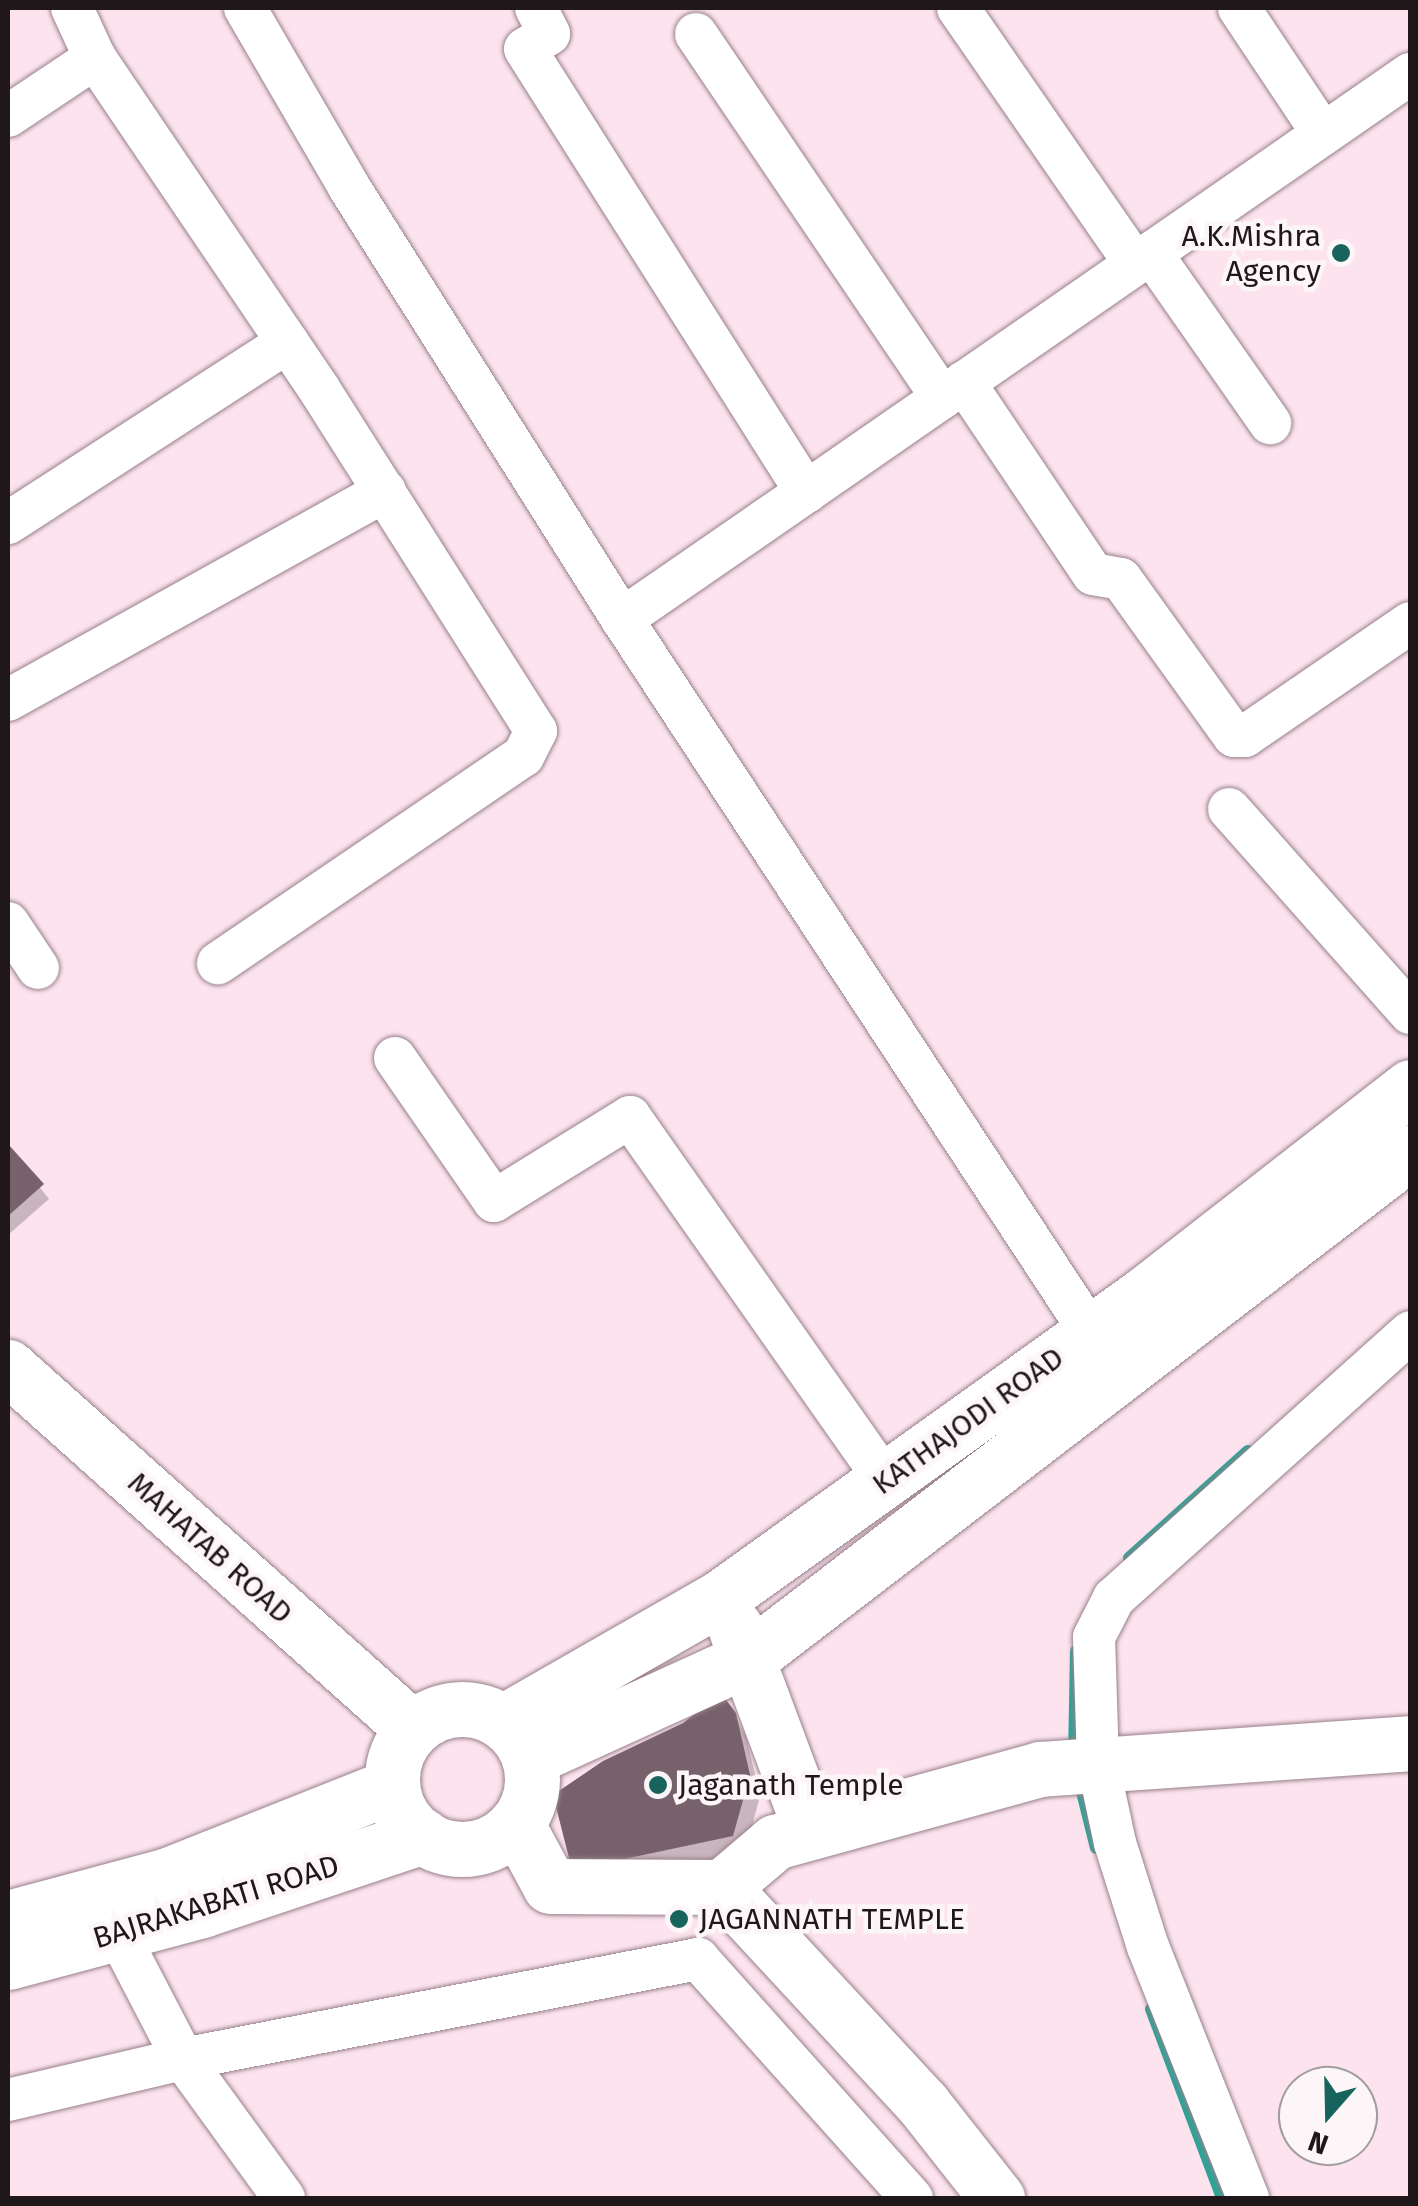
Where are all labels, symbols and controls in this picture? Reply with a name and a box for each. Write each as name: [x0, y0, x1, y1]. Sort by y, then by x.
place label: A.K.Mishra Agency: [1181, 218, 1321, 288]
marker: A.K.Mishra Agency: [1330, 242, 1352, 264]
street label: KATHAJODI ROAD: [865, 1340, 1071, 1502]
street label: MAHATAB ROAD: [120, 1465, 300, 1631]
place label: Jaganath Temple: [678, 1767, 904, 1803]
marker: Jaganath Temple: [647, 1774, 669, 1796]
street label: BAJRAKABATI ROAD: [89, 1847, 343, 1957]
place label: JAGANNATH TEMPLE: [699, 1901, 965, 1937]
marker: JAGANNATH TEMPLE: [668, 1908, 690, 1930]
north arrow: [1278, 2066, 1378, 2166]
text: N: [1304, 2124, 1333, 2161]

